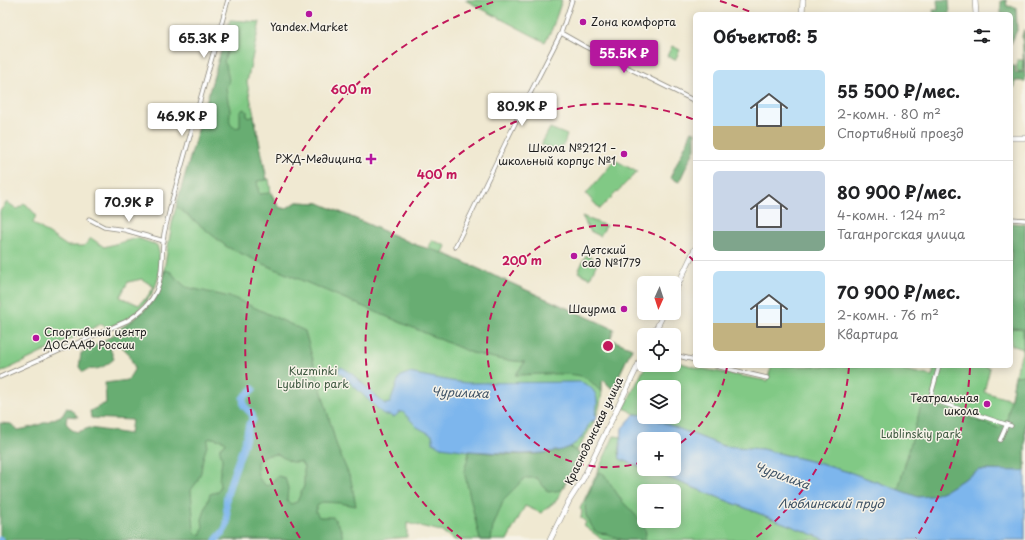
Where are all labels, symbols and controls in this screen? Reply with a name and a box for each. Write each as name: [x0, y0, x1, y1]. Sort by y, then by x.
marker: Yandex.Market: [304, 9, 314, 19]
place label: Zона комфорта: [591, 13, 676, 30]
marker: Zона комфорта: [578, 17, 588, 27]
place label: Yandex.Market: [270, 18, 349, 35]
text: Объектов: 5: [713, 23, 818, 49]
pin: 65.3K ₽: [167, 25, 241, 59]
icon: filters: [971, 25, 993, 47]
text: 65.3K ₽: [178, 28, 230, 47]
pin: 55.5K ₽: [587, 40, 661, 74]
text: 55.5K ₽: [599, 43, 649, 62]
text: 55 500 ₽/мес.: [837, 78, 960, 104]
text: 600 m: [331, 80, 371, 98]
icon: home: [745, 86, 793, 134]
pin: 80.9K ₽: [485, 93, 559, 127]
text: 80.9K ₽: [497, 96, 547, 115]
pin: 46.9K ₽: [145, 103, 219, 137]
text: 2-комн. · 80 m²: [837, 104, 941, 123]
text: 46.9K ₽: [157, 106, 207, 125]
text: Спортивный проезд: [837, 123, 964, 142]
place label: Школа №2121 – школьный корпус №1: [498, 139, 616, 169]
marker: Школа №2121 – школьный корпус №1: [619, 149, 629, 159]
place label: РЖД-Медицина: [275, 150, 362, 167]
marker: РЖД-Медицина: [365, 153, 377, 165]
text: 400 m: [417, 165, 457, 183]
text: 80 900 ₽/мес.: [837, 179, 961, 205]
icon: home: [745, 187, 793, 235]
pin: 70.9K ₽: [92, 189, 166, 223]
text: 70.9K ₽: [104, 192, 154, 211]
text: 4-комн. · 124 m²: [837, 205, 946, 224]
text: Таганрогская улица: [837, 224, 965, 243]
place label: Детский сад №1779: [581, 241, 641, 271]
text: 200 m: [502, 251, 542, 269]
marker: Детский сад №1779: [569, 251, 579, 261]
north arrow: [637, 276, 681, 320]
map controls: [637, 276, 681, 528]
text: 70 900 ₽/мес.: [837, 279, 960, 305]
icon: home: [745, 287, 793, 335]
place label: Шаурма: [569, 300, 616, 317]
marker: Шаурма: [619, 304, 629, 314]
text: 2-комн. · 76 m²: [837, 305, 939, 324]
place label: Спортивный центр ДОСААФ России: [43, 323, 147, 353]
text: Квартира: [837, 324, 898, 343]
button: locate: [637, 328, 681, 372]
marker: Спортивный центр ДОСААФ России: [31, 333, 41, 343]
centre of rings: [601, 339, 615, 353]
park label: Kuzminki Lyublino park: [277, 362, 349, 392]
street label: Краснодонская улица: [560, 374, 627, 488]
button: layers: [637, 380, 681, 424]
water label: Чурилиха: [431, 382, 490, 402]
place label: Театральная школа: [910, 389, 979, 419]
marker: Театральная школа: [982, 399, 992, 409]
park label: Lublinskiy park: [881, 425, 962, 442]
button: +: [637, 432, 681, 476]
water label: Чурилиха: [752, 457, 813, 494]
button: −: [637, 484, 681, 528]
water label: Люблинский пруд: [778, 494, 885, 512]

